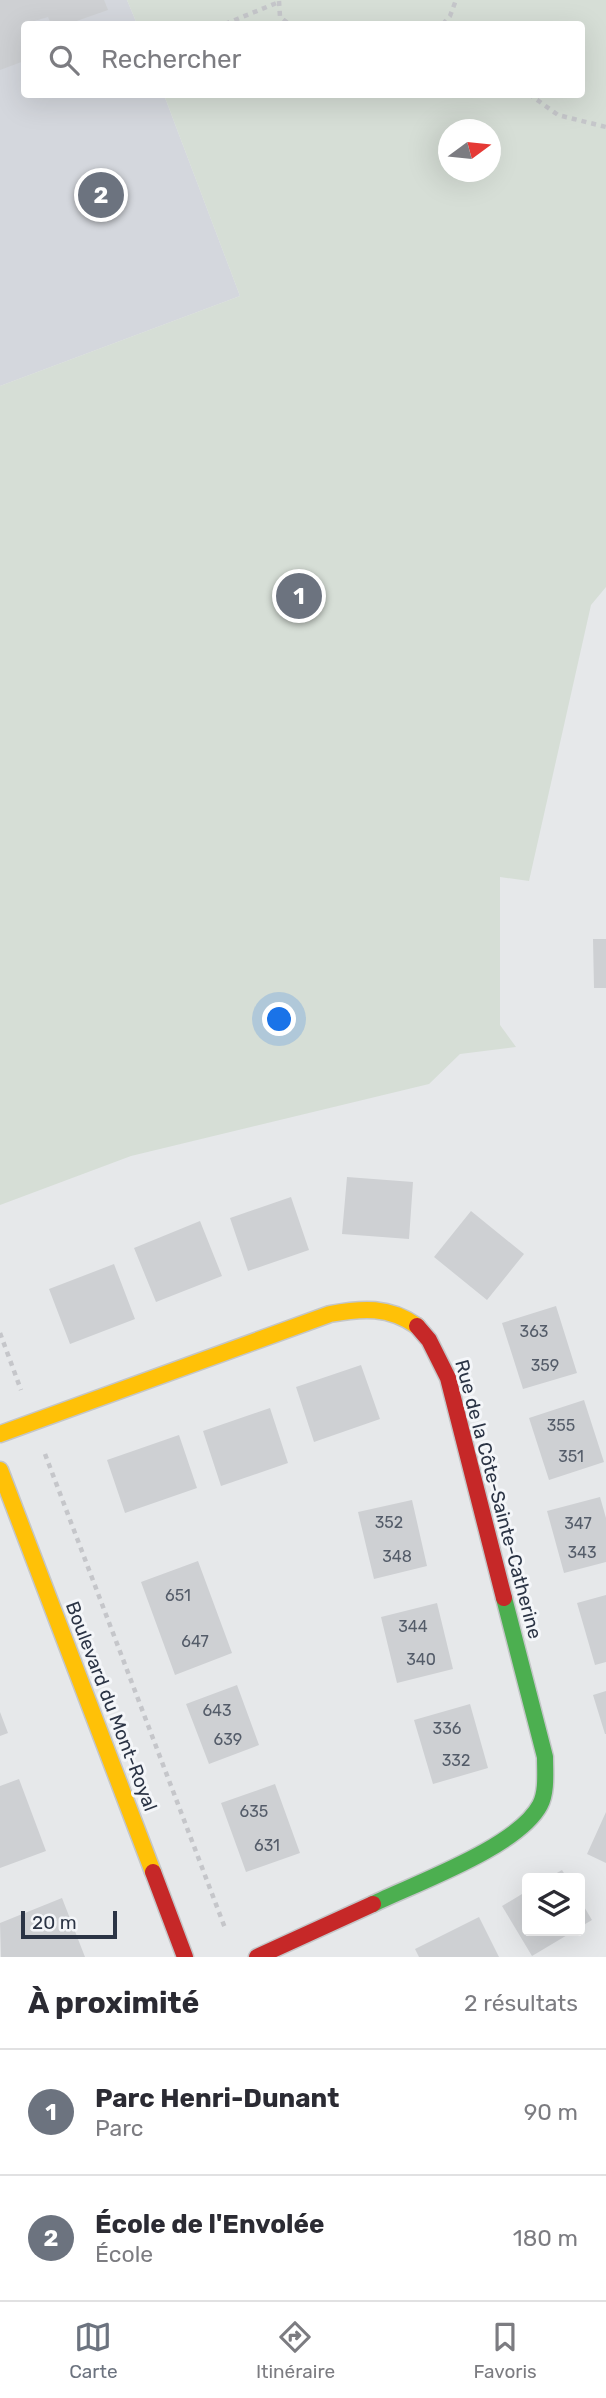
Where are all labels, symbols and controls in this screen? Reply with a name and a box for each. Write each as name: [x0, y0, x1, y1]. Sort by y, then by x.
search box: [21, 21, 585, 98]
icon: search: [45, 41, 83, 79]
text: Rechercher: [101, 44, 241, 75]
north arrow: [438, 119, 501, 182]
pin: 2: [78, 169, 124, 221]
pin: 1: [276, 570, 322, 622]
your location: [262, 1002, 296, 1036]
house number: 363: [520, 1322, 548, 1341]
house number: 359: [531, 1356, 559, 1375]
street label: Rue de la Côte-Sainte-Catherine: [450, 1357, 547, 1641]
house number: 355: [547, 1416, 575, 1435]
house number: 351: [558, 1447, 584, 1466]
house number: 352: [375, 1513, 403, 1532]
house number: 347: [564, 1514, 592, 1533]
house number: 343: [567, 1543, 597, 1562]
house number: 348: [382, 1547, 412, 1566]
house number: 651: [165, 1586, 191, 1605]
street label: Boulevard du Mont-Royal: [61, 1598, 162, 1814]
house number: 344: [398, 1617, 428, 1636]
house number: 647: [181, 1632, 209, 1651]
house number: 340: [406, 1650, 436, 1669]
house number: 643: [202, 1701, 232, 1720]
house number: 336: [433, 1719, 462, 1738]
house number: 639: [214, 1730, 242, 1749]
house number: 332: [442, 1751, 470, 1770]
house number: 635: [240, 1802, 268, 1821]
house number: 631: [254, 1836, 280, 1855]
map controls: [522, 1873, 585, 1936]
button: layers: [522, 1873, 585, 1936]
scale bar: [21, 1908, 117, 1940]
text: 20 m: [32, 1911, 77, 1934]
text: À proximité: [28, 1985, 199, 2021]
text: 2 résultats: [464, 1989, 578, 2017]
text: Parc Henri-Dunant: [95, 2083, 339, 2114]
text: 1: [45, 2098, 57, 2126]
text: 90 m: [524, 2098, 578, 2126]
text: Parc: [95, 2114, 143, 2142]
text: École de l'Envolée: [95, 2209, 324, 2240]
text: 2: [44, 2224, 58, 2252]
text: 180 m: [513, 2224, 578, 2252]
text: École: [95, 2240, 153, 2268]
tab: Carte: [69, 2318, 118, 2383]
tab: Itinéraire: [256, 2318, 335, 2383]
tab: Favoris: [473, 2318, 537, 2383]

